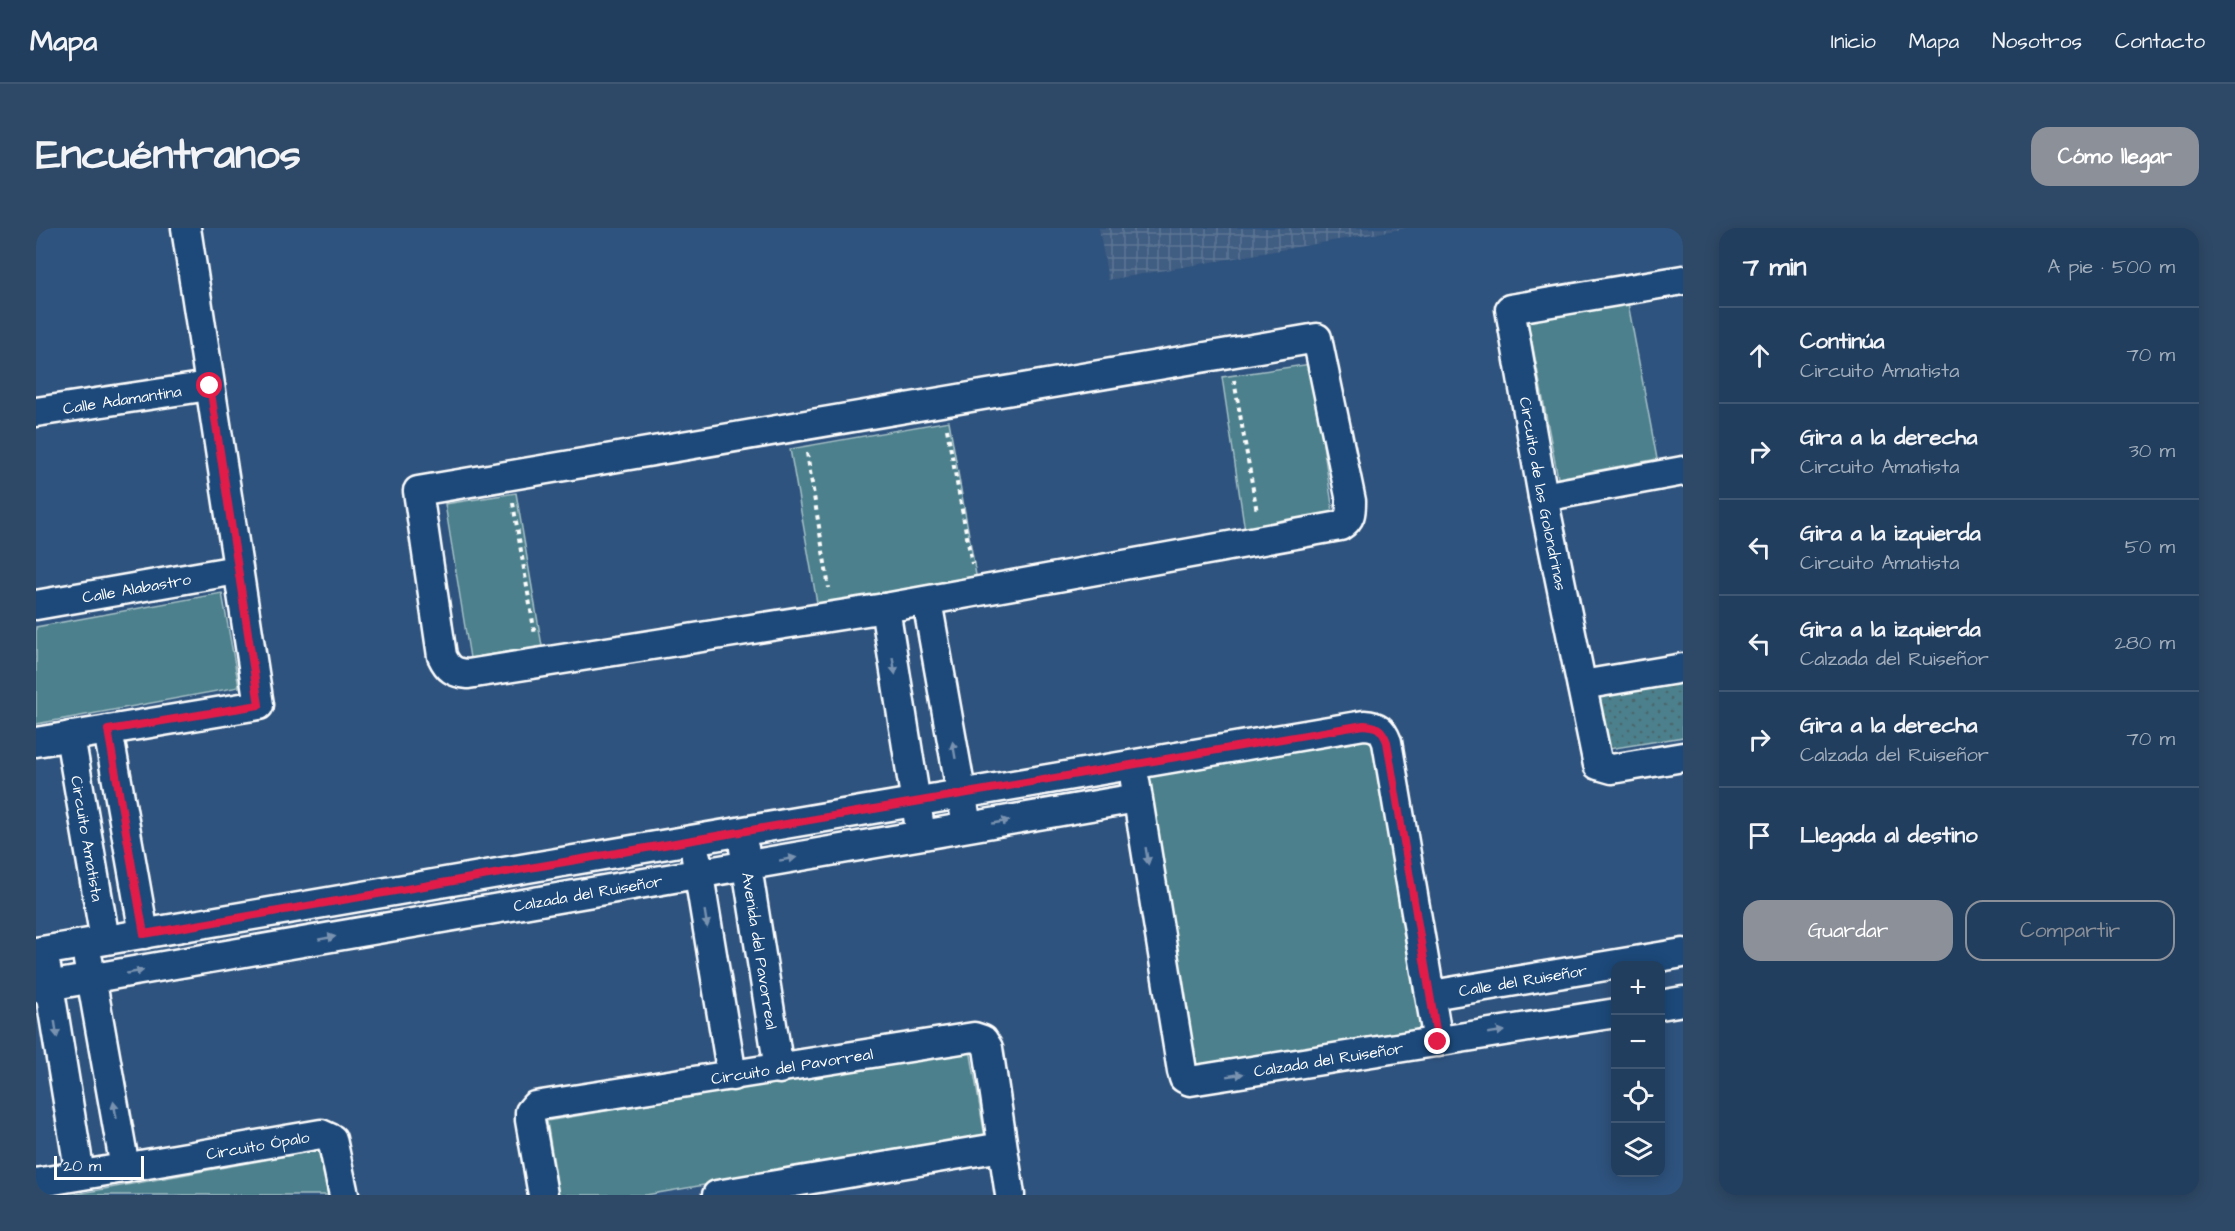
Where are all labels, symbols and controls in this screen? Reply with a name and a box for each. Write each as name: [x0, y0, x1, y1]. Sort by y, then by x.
text: Mapa: [30, 22, 97, 61]
text: Inicio: [1831, 27, 1876, 56]
text: Mapa: [1909, 27, 1959, 56]
text: Nosotros: [1992, 27, 2082, 56]
text: Contacto: [2115, 27, 2205, 56]
text: Encuéntranos: [36, 127, 301, 185]
button: Cómo llegar: [2031, 127, 2199, 186]
text: 7 min: [1743, 249, 1807, 285]
text: A pie · 500 m: [2047, 253, 2175, 281]
text: Continúa: [1800, 326, 1885, 357]
icon: ahead: [1743, 339, 1776, 372]
text: 70 m: [2127, 341, 2175, 369]
text: Circuito Amatista: [1800, 357, 1959, 385]
route start: [196, 372, 222, 398]
street label: Calle Adamantina: [61, 380, 183, 420]
street label: Circuito de las Golondrinas: [1514, 395, 1572, 593]
text: Gira a la derecha: [1800, 422, 1977, 453]
icon: right: [1743, 435, 1776, 468]
text: 30 m: [2129, 437, 2175, 465]
text: Circuito Amatista: [1800, 453, 1959, 481]
text: Gira a la izquierda: [1800, 518, 1981, 549]
icon: left: [1743, 531, 1776, 564]
text: 50 m: [2125, 533, 2175, 561]
text: Circuito Amatista: [1800, 549, 1959, 577]
street label: Calle Alabastro: [81, 568, 193, 609]
text: Gira a la izquierda: [1800, 614, 1981, 645]
icon: left: [1743, 627, 1776, 660]
text: 280 m: [2114, 629, 2175, 657]
text: Calzada del Ruiseñor: [1800, 645, 1989, 673]
one-way arrow: [889, 656, 898, 675]
text: Gira a la derecha: [1800, 710, 1977, 741]
icon: right: [1743, 723, 1776, 756]
text: 70 m: [2127, 725, 2175, 753]
one-way arrow: [949, 740, 958, 759]
text: Calzada del Ruiseñor: [1800, 741, 1989, 769]
street label: Circuito Amatista: [65, 774, 108, 903]
one-way arrow: [992, 817, 1011, 826]
icon: arrive: [1743, 819, 1776, 852]
text: Llegada al destino: [1800, 820, 1978, 851]
one-way arrow: [1142, 846, 1151, 865]
one-way arrow: [779, 854, 798, 863]
street label: Calzada del Ruiseñor: [512, 870, 664, 917]
street label: Avenida del Pavorreal: [736, 871, 783, 1031]
button: Guardar: [1743, 900, 1953, 961]
button: Compartir: [1965, 900, 2175, 961]
one-way arrow: [702, 910, 711, 929]
one-way arrow: [318, 934, 337, 943]
street label: Calle del Ruiseñor: [1457, 959, 1589, 1002]
map controls: [1611, 961, 1665, 1177]
button: +: [1611, 961, 1665, 1015]
one-way arrow: [126, 967, 145, 976]
button: −: [1611, 1015, 1665, 1069]
one-way arrow: [52, 1020, 61, 1039]
route end: [1424, 1028, 1450, 1054]
one-way arrow: [1487, 1028, 1506, 1037]
street label: Calzada del Ruiseñor: [1252, 1037, 1405, 1083]
street label: Circuito del Pavorreal: [710, 1043, 875, 1090]
button: locate: [1611, 1069, 1665, 1123]
one-way arrow: [1225, 1070, 1244, 1079]
one-way arrow: [110, 1100, 119, 1119]
button: layers: [1611, 1123, 1665, 1177]
street label: Circuito Ópalo: [205, 1126, 311, 1166]
scale bar: [54, 1153, 144, 1180]
text: 20 m: [63, 1155, 101, 1177]

